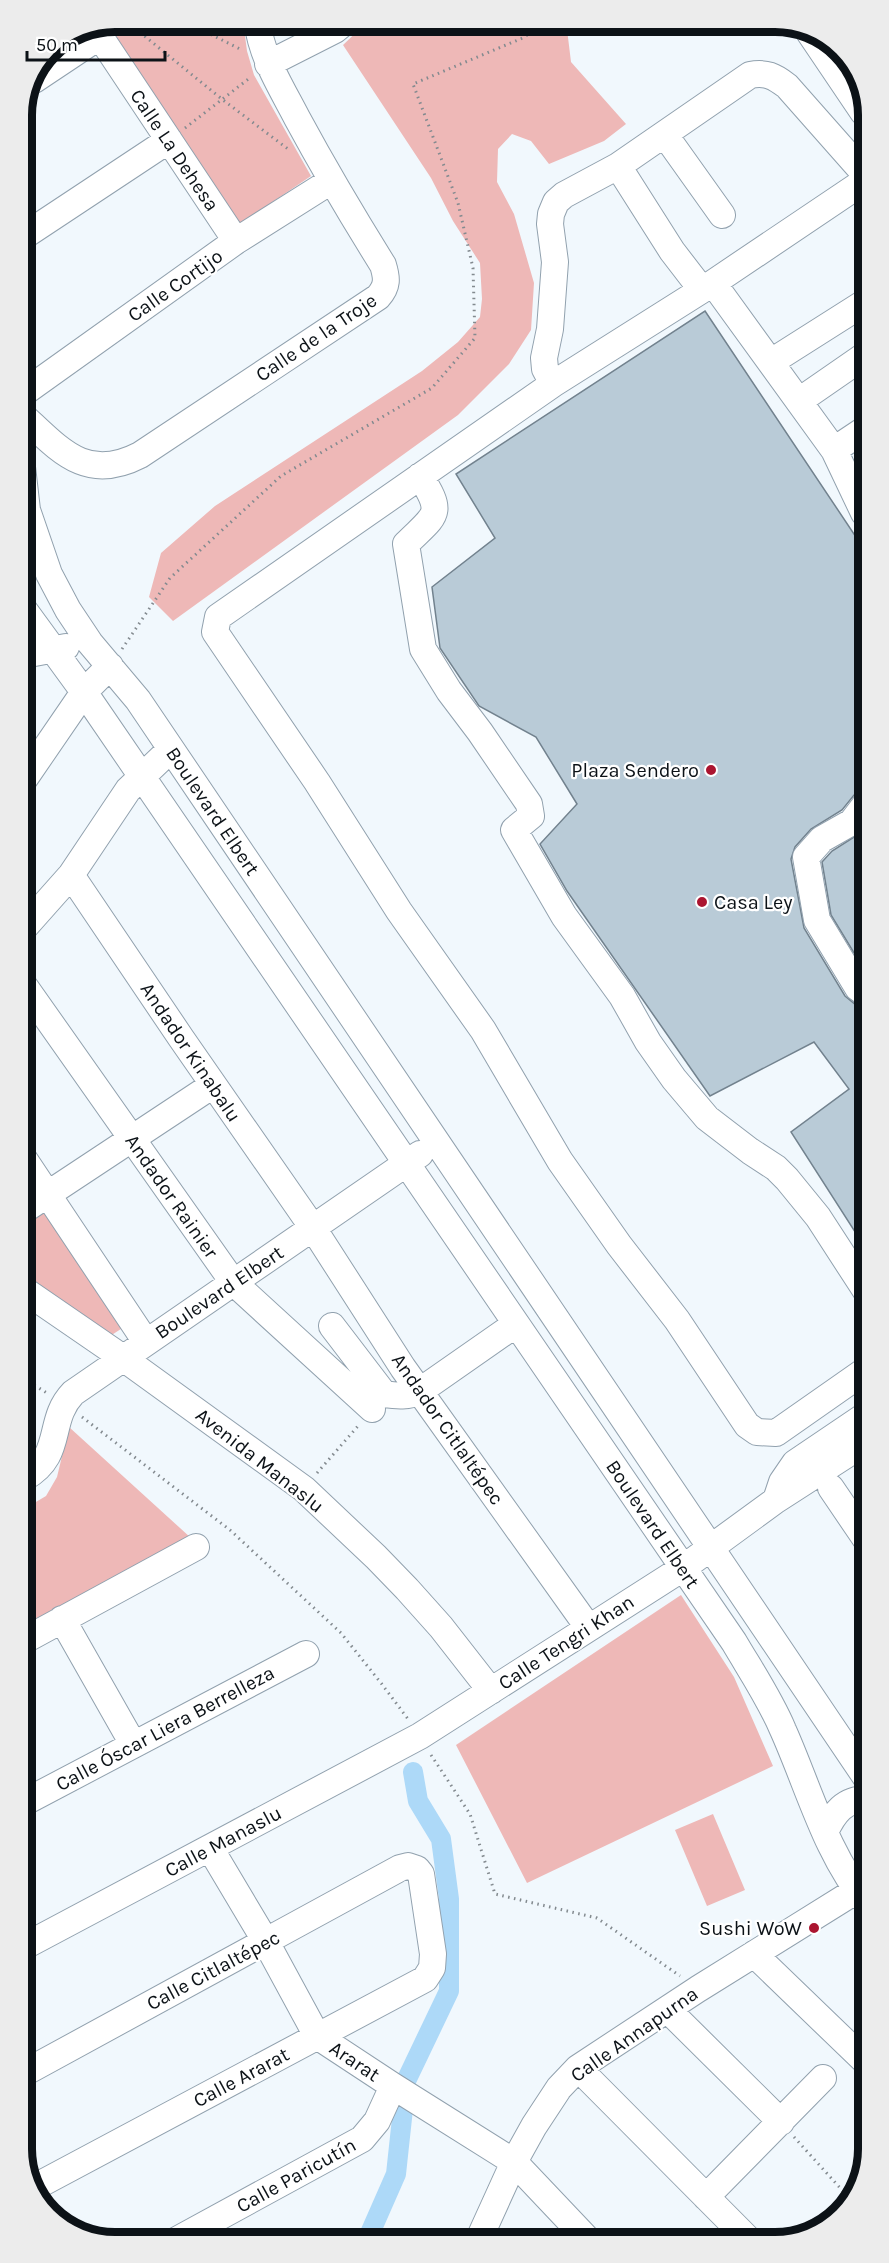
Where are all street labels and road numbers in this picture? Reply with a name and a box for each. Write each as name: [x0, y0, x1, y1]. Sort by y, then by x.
street label: Calle La Dehesa: [125, 85, 224, 216]
street label: Calle Cortijo: [123, 244, 227, 327]
street label: Calle de la Troje: [251, 288, 381, 386]
street label: Boulevard Elbert: [161, 743, 264, 880]
street label: Andador Kinabalu: [135, 978, 246, 1126]
street label: Andador Rainier: [120, 1130, 223, 1263]
street label: Boulevard Elbert: [151, 1241, 288, 1344]
street label: Andador Citlaltépec: [387, 1349, 508, 1509]
street label: Avenida Manaslu: [191, 1403, 328, 1518]
street label: Boulevard Elbert: [601, 1456, 704, 1593]
street label: Calle Tengri Khan: [494, 1590, 638, 1695]
street label: Calle Óscar Liera Berrelleza: [52, 1660, 278, 1796]
street label: Calle Manaslu: [161, 1801, 285, 1882]
street label: Calle Citlaltépec: [143, 1926, 284, 2015]
street label: Calle Annapurna: [566, 1982, 702, 2087]
street label: Ararat: [325, 2036, 385, 2087]
street label: Calle Ararat: [189, 2042, 293, 2112]
street label: Calle Paricutín: [233, 2133, 360, 2218]

